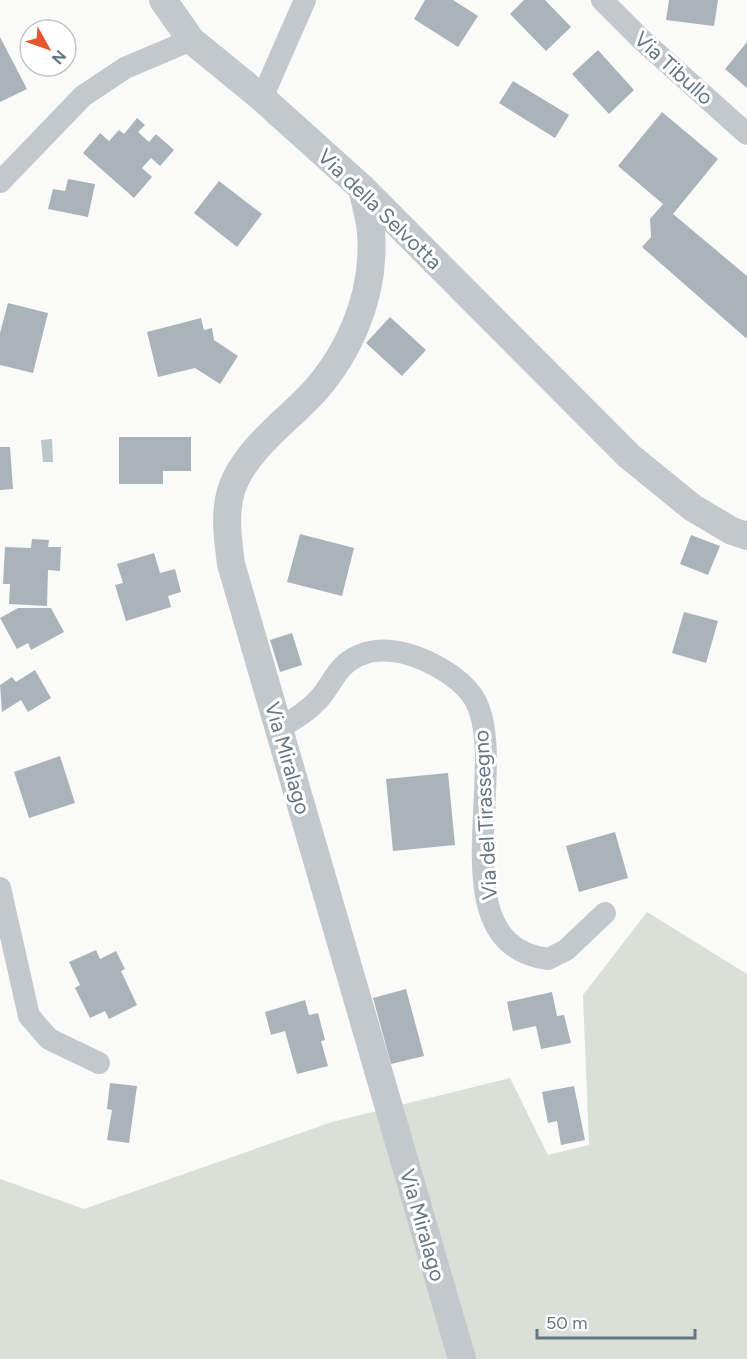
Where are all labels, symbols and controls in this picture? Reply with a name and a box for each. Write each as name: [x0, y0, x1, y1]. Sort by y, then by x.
north arrow: [18, 18, 78, 78]
street label: Via Tibullo: [630, 26, 718, 110]
text: N: [48, 46, 70, 68]
street label: Via della Selvotta: [313, 144, 447, 274]
street label: Via Miralago: [260, 699, 316, 817]
street label: Via del Tirassegno: [468, 729, 502, 901]
street label: Via Miralago: [395, 1166, 451, 1284]
scale bar: [537, 1302, 694, 1340]
text: 50 m: [546, 1312, 588, 1334]

